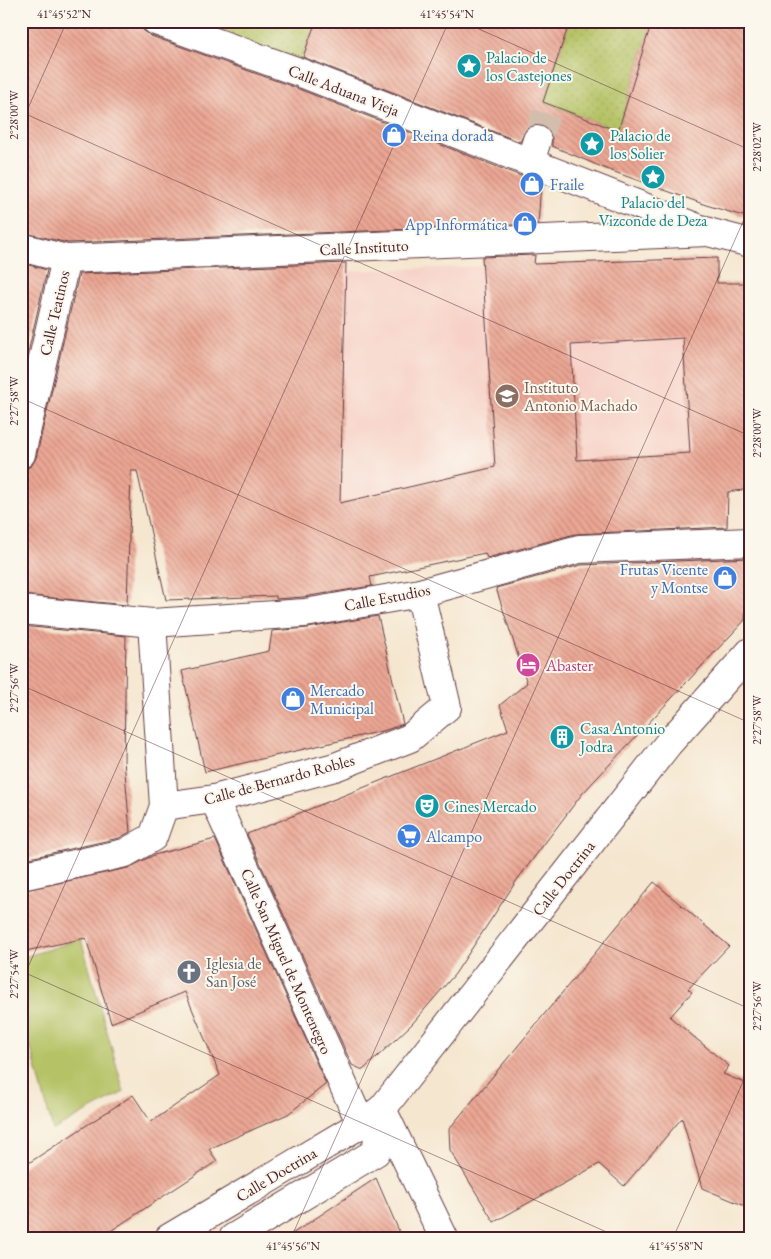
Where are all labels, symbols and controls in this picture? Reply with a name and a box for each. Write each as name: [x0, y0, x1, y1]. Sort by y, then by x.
text: 41°45'52"N: [37, 6, 91, 22]
text: 41°45'54"N: [420, 6, 474, 22]
place label: Palacio de los Castejones: [486, 47, 572, 86]
place icon: Palacio de los Castejones: [456, 53, 482, 79]
street label: Calle Aduana Vieja: [285, 60, 403, 122]
text: 2°28'00"W: [6, 89, 22, 140]
text: 2°28'02"W: [749, 121, 765, 172]
shop icon: Reina dorada: [381, 122, 407, 148]
place label: Reina dorada: [412, 125, 494, 146]
place label: Palacio de los Solier: [610, 125, 671, 164]
place icon: Palacio de los Solier: [579, 131, 605, 157]
place icon: Palacio del Vizconde de Deza: [640, 164, 666, 190]
shop icon: Fraile: [519, 171, 545, 197]
place label: Fraile: [550, 174, 584, 195]
place label: Palacio del Vizconde de Deza: [599, 192, 708, 231]
shop icon: App Informática: [512, 211, 538, 237]
place label: App Informática: [404, 214, 509, 235]
street label: Calle Instituto: [319, 235, 409, 260]
street label: Calle Teatinos: [34, 268, 75, 358]
text: 2°27'58"W: [6, 375, 22, 426]
place label: Instituto Antonio Machado: [523, 377, 638, 416]
school or university icon: Instituto Antonio Machado: [494, 383, 520, 409]
text: 2°28'00"W: [749, 407, 765, 458]
place label: Frutas Vicente y Montse: [620, 559, 708, 598]
shop icon: Frutas Vicente y Montse: [712, 565, 738, 591]
street label: Calle Estudios: [342, 579, 432, 616]
hotel icon: Abaster: [515, 652, 541, 678]
place label: Abaster: [545, 655, 594, 676]
text: 2°27'56"W: [6, 662, 22, 713]
place label: Mercado Municipal: [310, 680, 374, 719]
shop icon: Mercado Municipal: [280, 686, 306, 712]
text: 2°27'58"W: [749, 694, 765, 745]
place label: Casa Antonio Jodra: [578, 718, 665, 757]
building icon: Casa Antonio Jodra: [549, 724, 575, 750]
street label: Calle de Bernardo Robles: [201, 749, 357, 810]
theatre icon: Cines Mercado: [414, 793, 440, 819]
place label: Cines Mercado: [444, 796, 537, 817]
supermarket icon: Alcampo: [396, 823, 422, 849]
place label: Alcampo: [425, 826, 482, 847]
street label: Calle Doctrina: [527, 836, 600, 920]
street label: Calle San Miguel de Montenegro: [236, 865, 337, 1058]
text: 2°27'54"W: [6, 948, 22, 999]
place label: Iglesia de San José: [206, 953, 262, 992]
church icon: Iglesia de San José: [176, 959, 202, 985]
text: 2°27'56"W: [749, 980, 765, 1031]
street label: Calle Doctrina: [232, 1142, 321, 1207]
text: 41°45'56"N: [266, 1238, 320, 1254]
text: 41°45'58"N: [649, 1238, 703, 1254]

